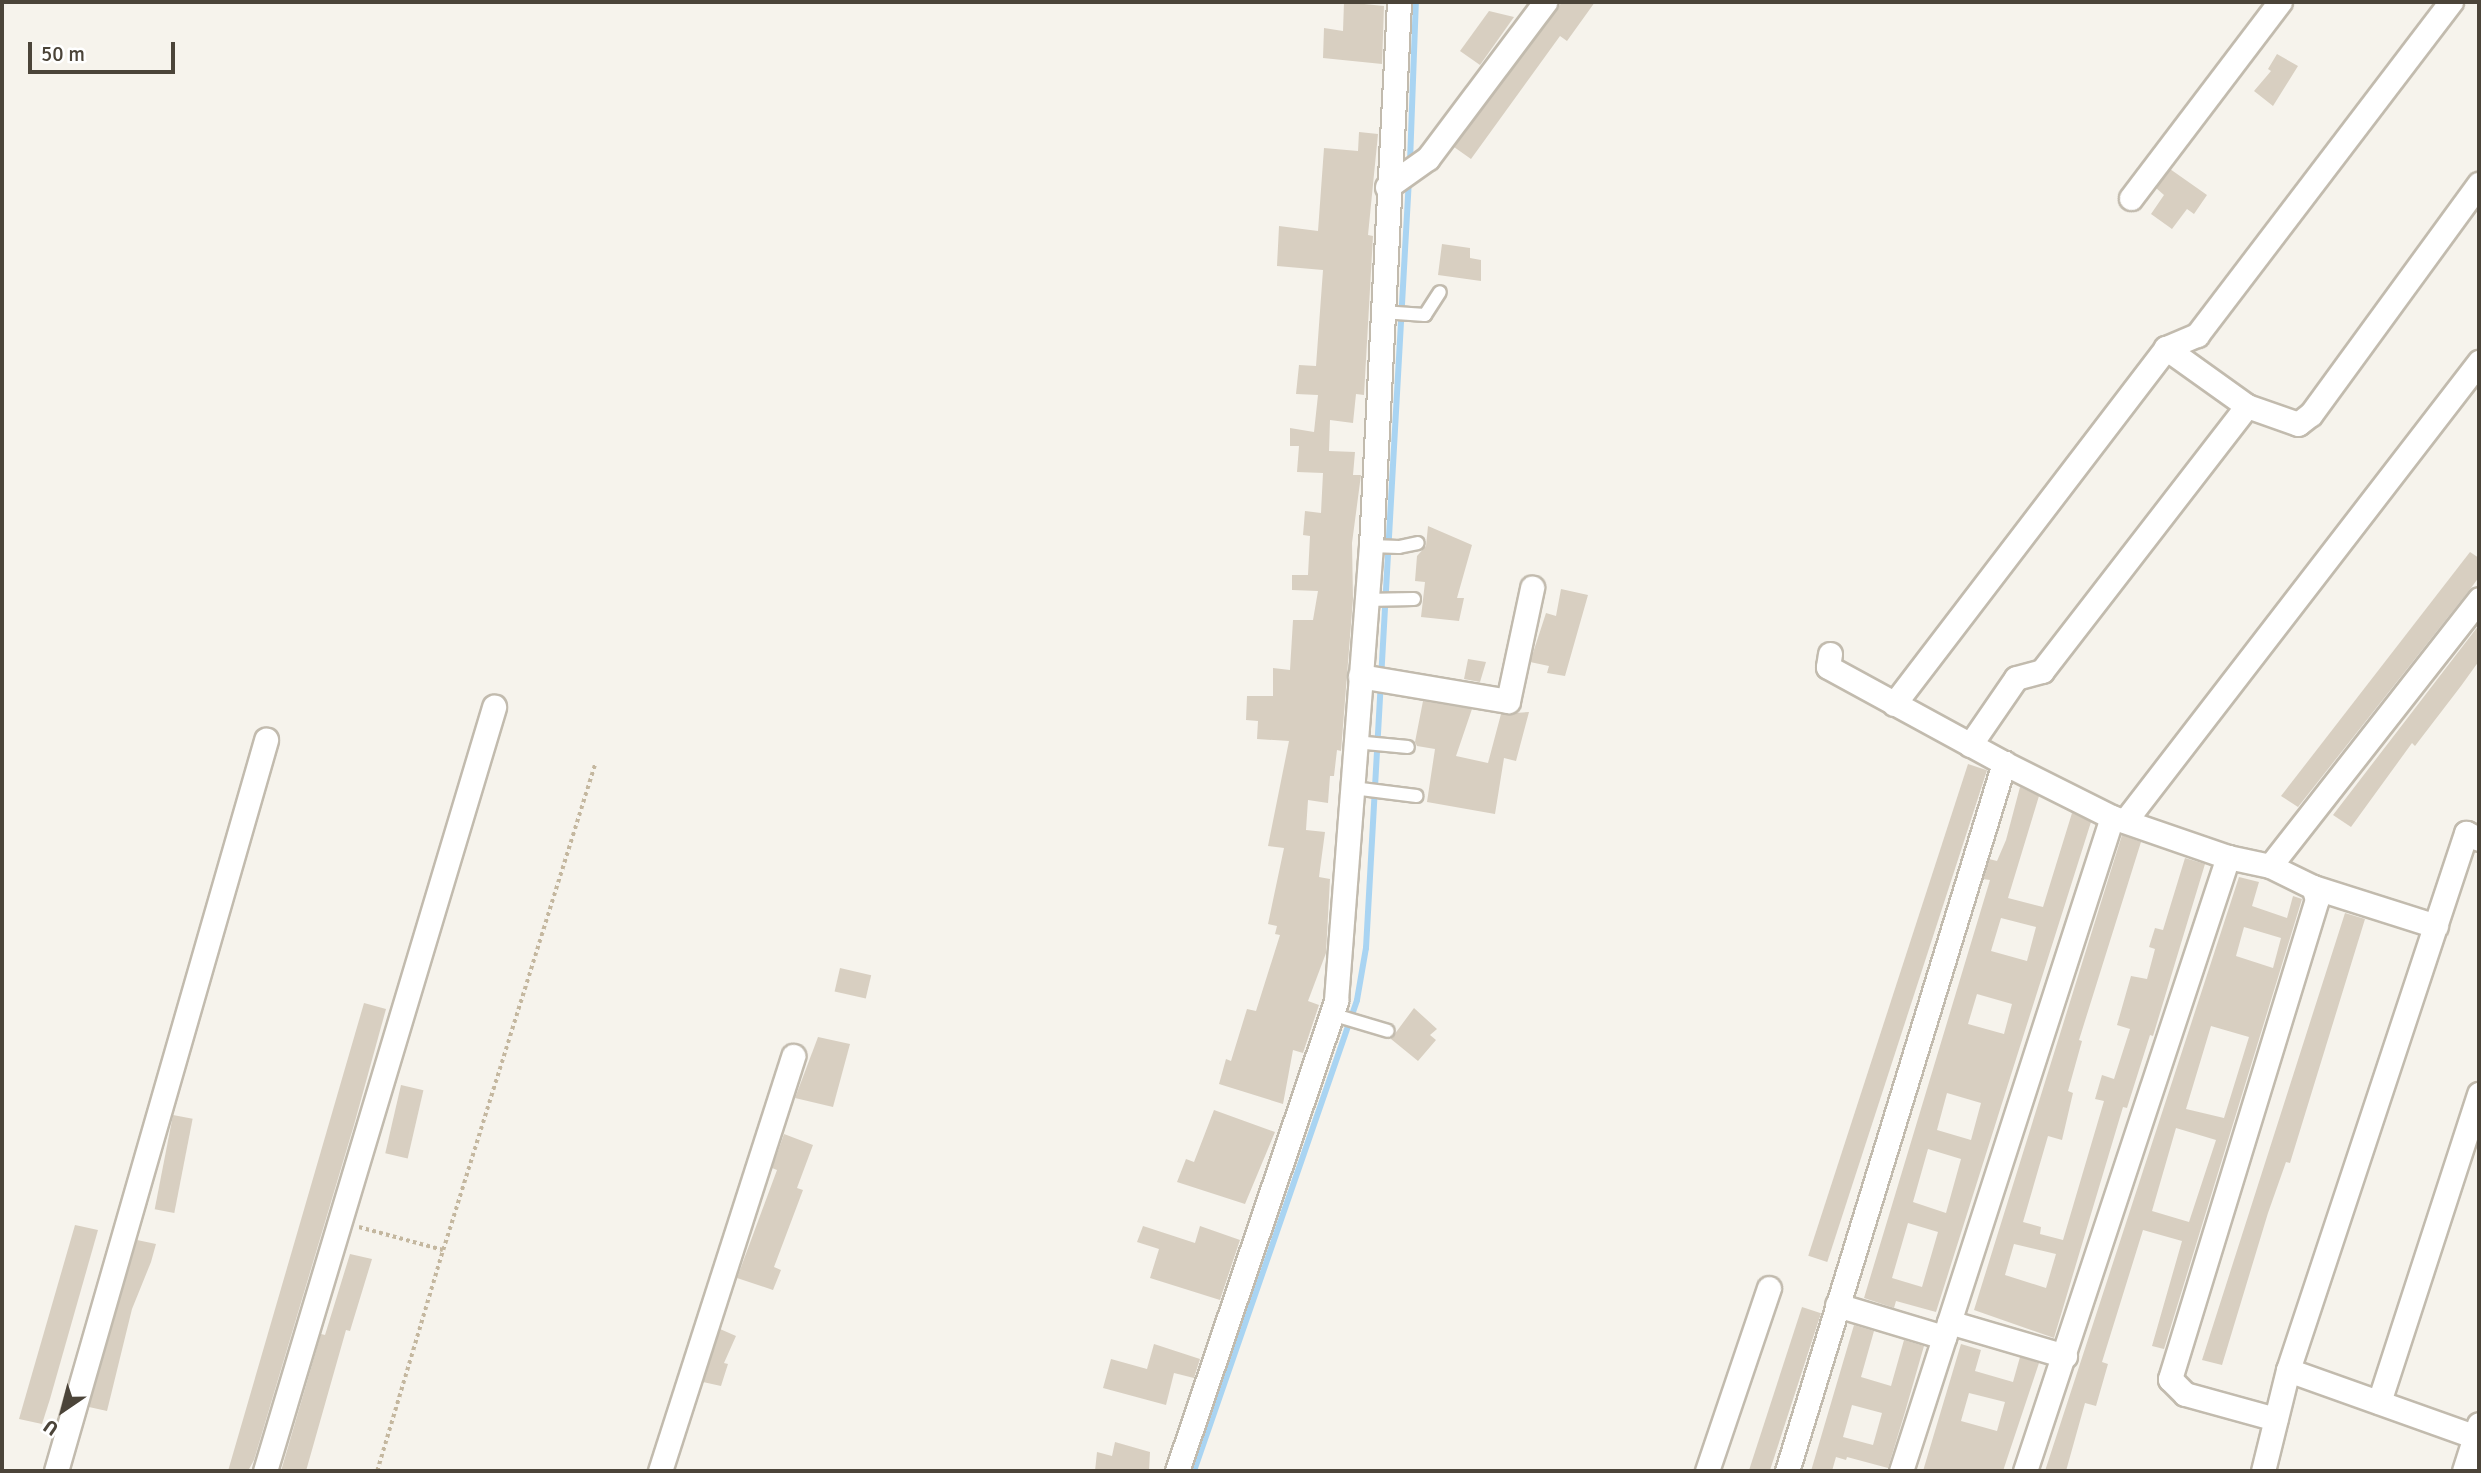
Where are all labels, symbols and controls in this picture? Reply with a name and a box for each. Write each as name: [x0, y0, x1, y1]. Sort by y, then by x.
scale bar: [32, 28, 178, 72]
text: 50 m: [41, 41, 85, 67]
north arrow: [28, 1375, 98, 1445]
text: U: [39, 1414, 63, 1441]

